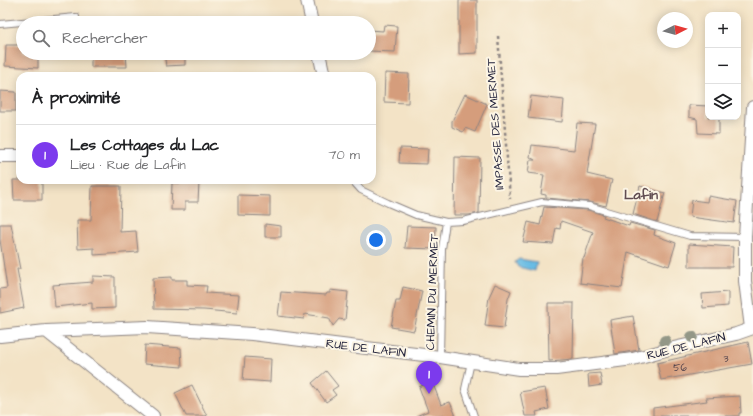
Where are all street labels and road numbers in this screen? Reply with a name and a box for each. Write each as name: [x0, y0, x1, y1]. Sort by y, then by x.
street label: IMPASSE DES MERMET: [482, 57, 509, 190]
street label: CHEMIN DU MERMET: [422, 233, 443, 350]
street label: RUE DE LAFIN: [645, 328, 728, 364]
street label: RUE DE LAFIN: [325, 335, 407, 362]

